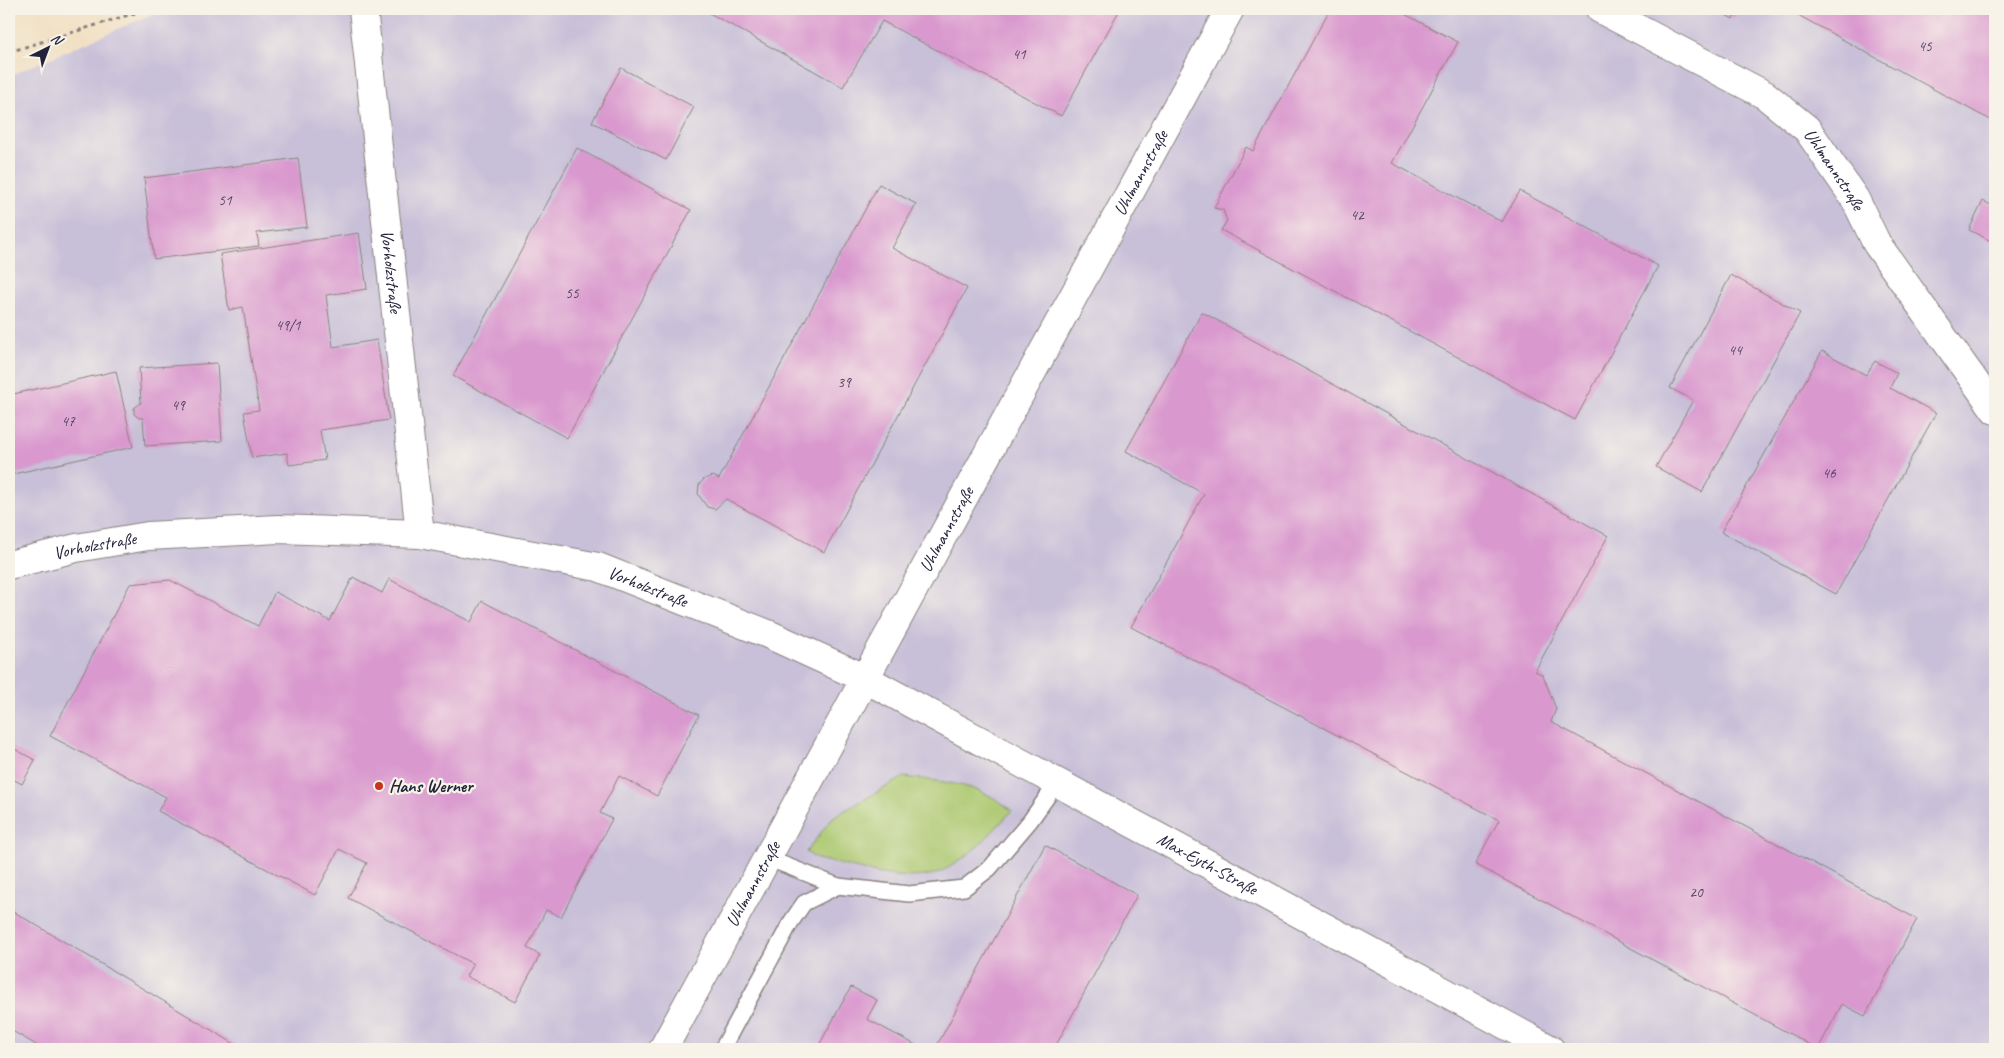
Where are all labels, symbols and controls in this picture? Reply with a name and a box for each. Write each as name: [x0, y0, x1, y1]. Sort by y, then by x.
north arrow: [22, 22, 72, 72]
text: N: [47, 29, 67, 49]
house number: 45: [1918, 37, 1933, 56]
house number: 41: [1012, 45, 1027, 64]
street label: Uhlmannstraße: [1799, 124, 1870, 215]
street label: Uhlmannstraße: [1109, 125, 1173, 219]
house number: 51: [218, 191, 233, 210]
house number: 42: [1350, 206, 1365, 225]
street label: Vorholzstraße: [376, 229, 407, 315]
house number: 55: [565, 284, 580, 303]
house number: 49/1: [275, 316, 302, 335]
house number: 44: [1728, 341, 1743, 360]
house number: 39: [837, 373, 852, 392]
house number: 49: [171, 396, 186, 415]
house number: 47: [61, 412, 76, 431]
house number: 46: [1822, 464, 1837, 483]
street label: Uhlmannstraße: [914, 482, 979, 576]
street label: Vorholzstraße: [51, 527, 139, 564]
street label: Vorholzstraße: [605, 561, 692, 613]
place label: Hans Werner: [389, 775, 475, 797]
marker: Hans Werner: [373, 780, 385, 792]
street label: Max-Eyth-Straße: [1153, 828, 1262, 900]
street label: Uhlmannstraße: [721, 837, 786, 930]
house number: 20: [1689, 883, 1704, 902]

